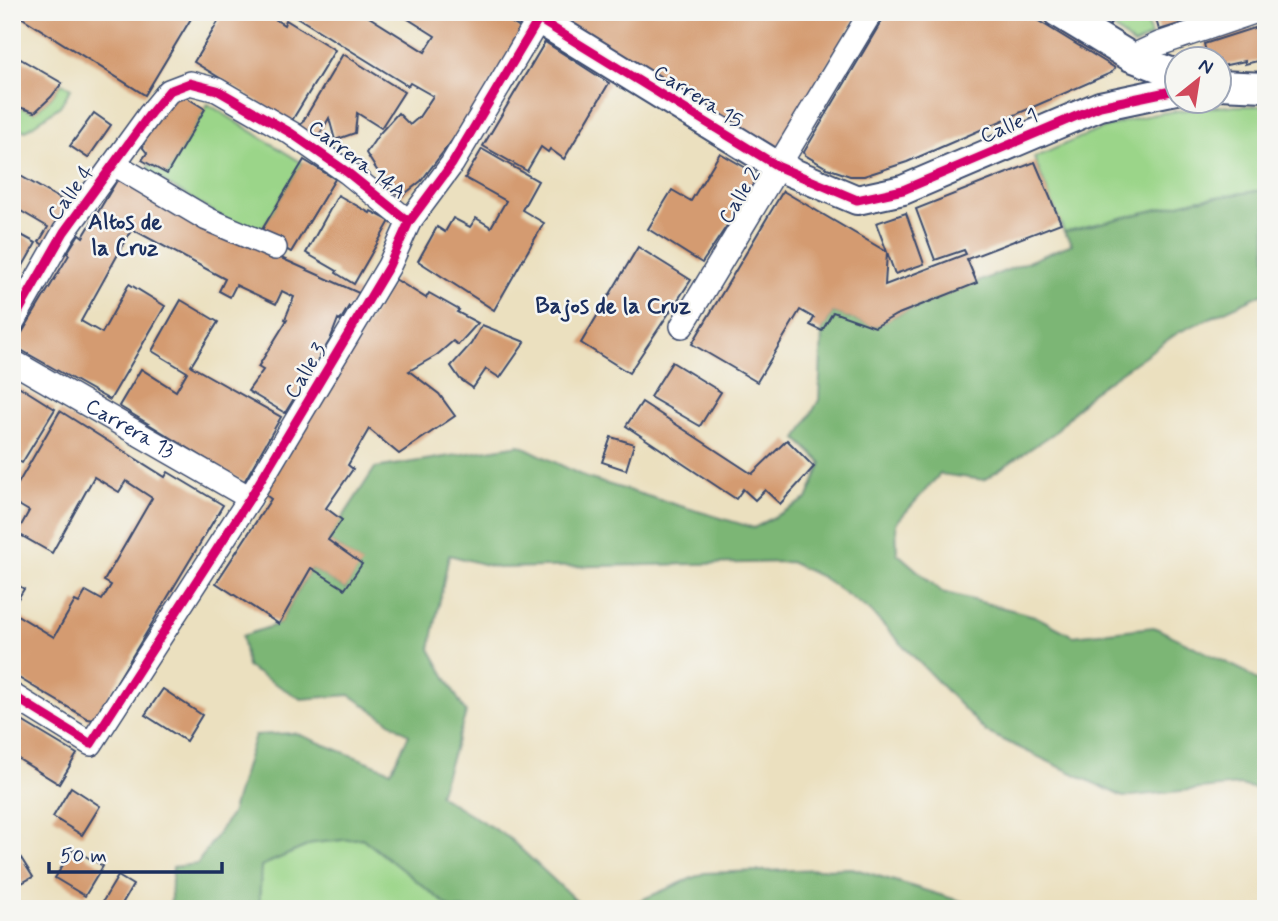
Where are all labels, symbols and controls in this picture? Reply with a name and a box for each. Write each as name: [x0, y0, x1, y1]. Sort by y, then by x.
north arrow: [1162, 46, 1232, 116]
text: N: [1194, 53, 1217, 81]
street label: Carrera 15: [648, 58, 748, 136]
street label: Calle 1: [976, 101, 1042, 151]
street label: Carrera 14A: [302, 114, 412, 206]
street label: Calle 4: [41, 159, 101, 227]
street label: Calle 2: [712, 163, 768, 229]
district label: Altos de la Cruz: [88, 208, 162, 264]
district label: Bajos de la Cruz: [535, 292, 691, 322]
street label: Calle 3: [278, 338, 334, 404]
street label: Carrera 13: [80, 392, 180, 466]
scale bar: [49, 830, 222, 874]
text: 50 m: [60, 842, 107, 870]

